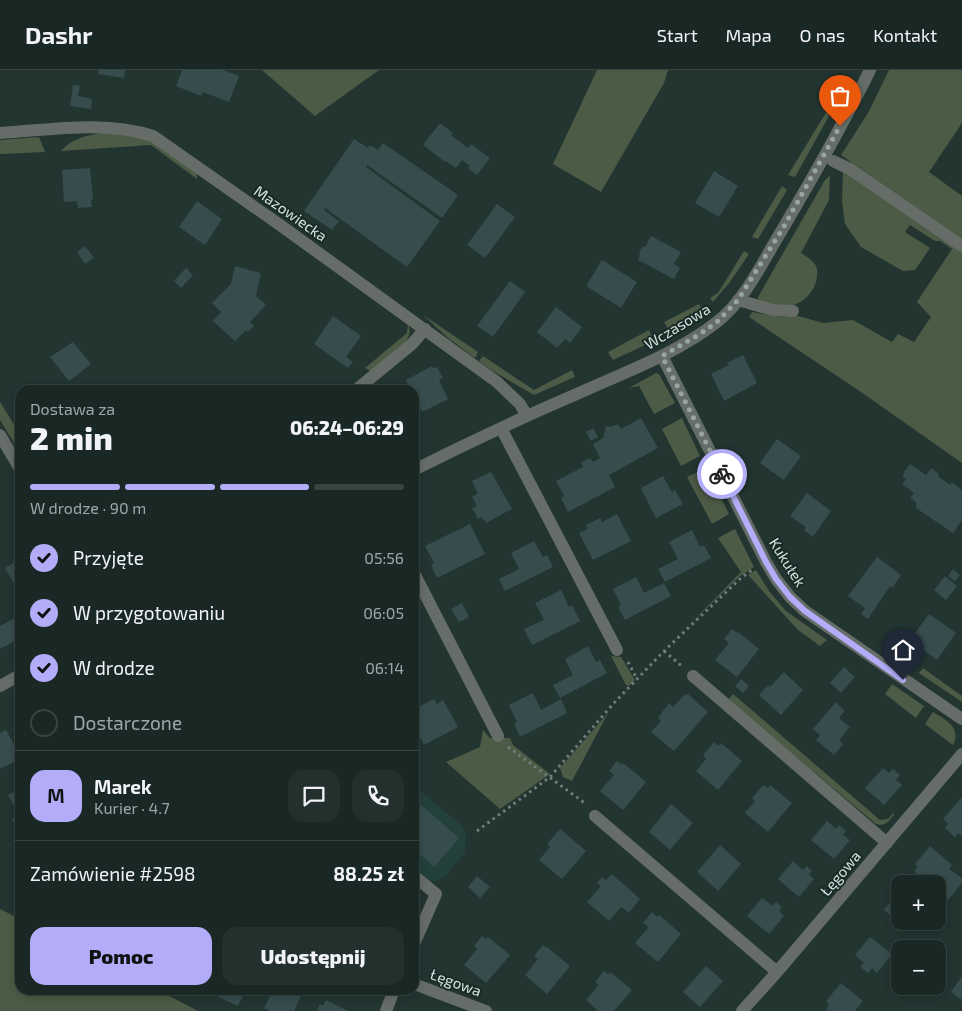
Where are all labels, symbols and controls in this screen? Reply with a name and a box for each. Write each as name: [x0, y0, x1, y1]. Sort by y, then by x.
text: Dashr: [25, 20, 93, 49]
text: Start: [657, 24, 698, 46]
text: Mapa: [726, 24, 772, 46]
text: O nas: [800, 24, 845, 46]
text: Kontakt: [873, 24, 937, 46]
pin: [819, 75, 861, 126]
icon: bag: [826, 82, 854, 110]
street label: Mazowiecka: [251, 181, 331, 245]
street label: Wczasowa: [641, 299, 713, 353]
text: Dostawa za: [30, 399, 115, 418]
text: 06:24–06:29: [290, 416, 404, 439]
text: 2 min: [30, 418, 113, 456]
courier: [697, 449, 747, 499]
icon: bike: [708, 460, 736, 488]
text: W drodze · 90 m: [30, 498, 146, 517]
street label: Kukułek: [766, 534, 810, 590]
icon: check: [30, 544, 58, 572]
text: Przyjęte: [73, 546, 144, 569]
text: 05:56: [364, 548, 404, 567]
icon: check: [30, 599, 58, 627]
text: W przygotowaniu: [73, 601, 225, 624]
text: 06:05: [363, 603, 404, 622]
pin: [882, 629, 924, 680]
icon: home: [889, 636, 917, 664]
icon: check: [30, 654, 58, 682]
text: W drodze: [73, 656, 155, 679]
text: 06:14: [365, 658, 404, 677]
text: Dostarczone: [73, 711, 182, 734]
button: chat: [288, 770, 340, 822]
button: phone: [352, 770, 404, 822]
text: Marek: [94, 775, 152, 798]
text: M: [47, 784, 65, 807]
text: Kurier · 4.7: [94, 798, 170, 817]
street label: Łęgowa: [816, 847, 864, 899]
text: Zamówienie #2598: [30, 862, 196, 885]
text: 88.25 zł: [333, 862, 404, 885]
map controls: [891, 875, 946, 995]
button: +: [891, 875, 946, 930]
button: Pomoc: [30, 927, 212, 985]
button: Udostępnij: [222, 927, 404, 985]
button: −: [891, 940, 946, 995]
street label: Łęgowa: [428, 964, 484, 1000]

